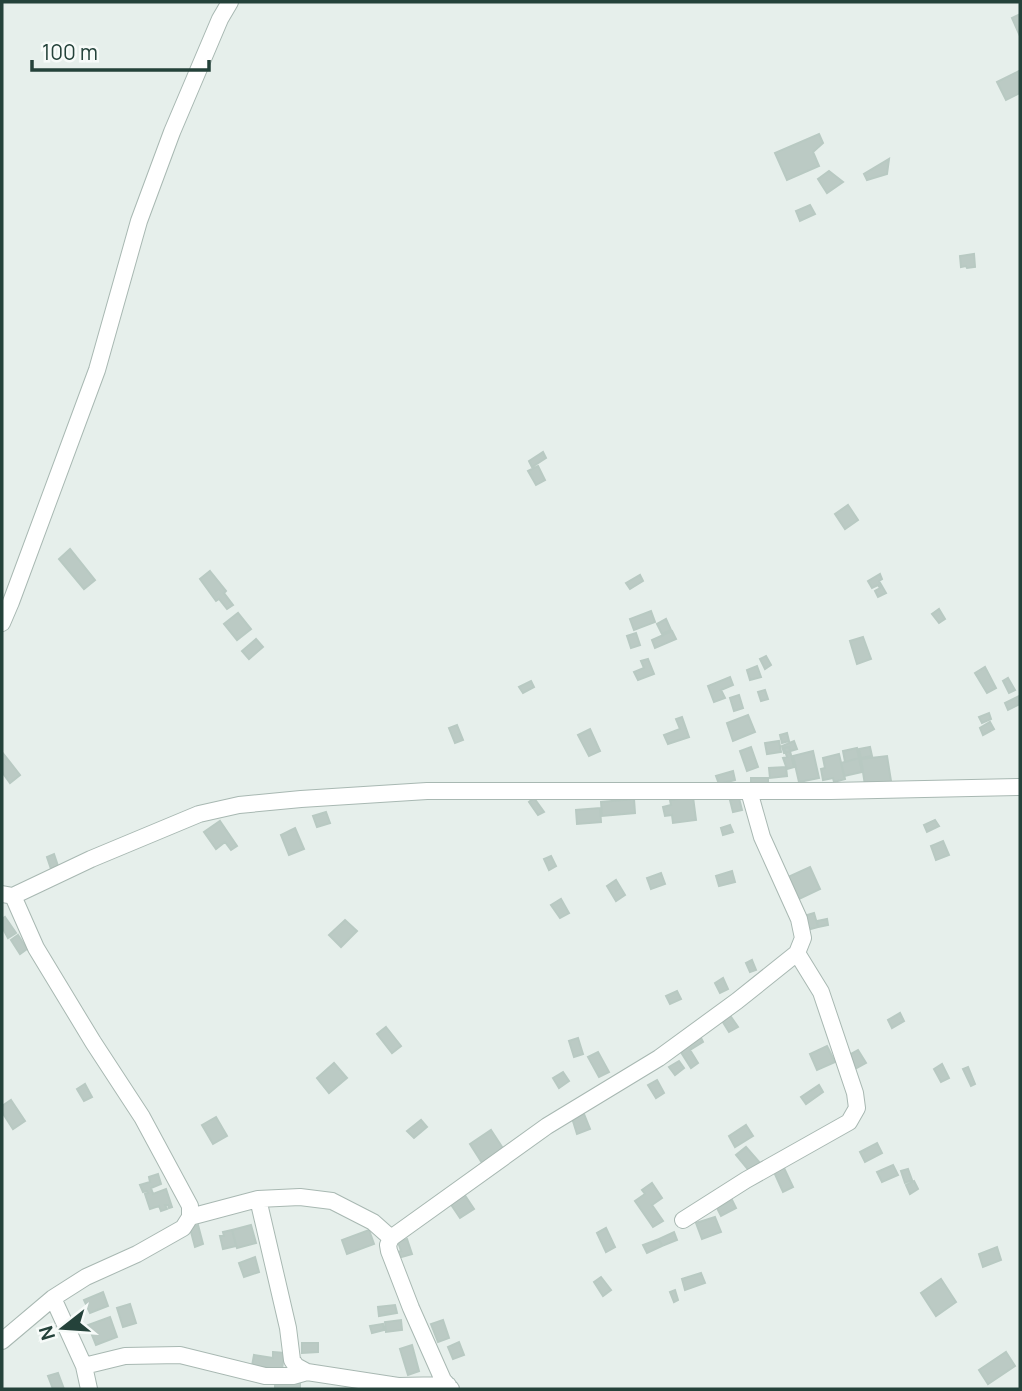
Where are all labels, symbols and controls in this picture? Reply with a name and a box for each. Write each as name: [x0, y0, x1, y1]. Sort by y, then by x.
scale bar: [32, 28, 208, 72]
text: 100 m: [42, 38, 98, 66]
north arrow: [28, 1293, 98, 1363]
text: N: [32, 1323, 61, 1343]

